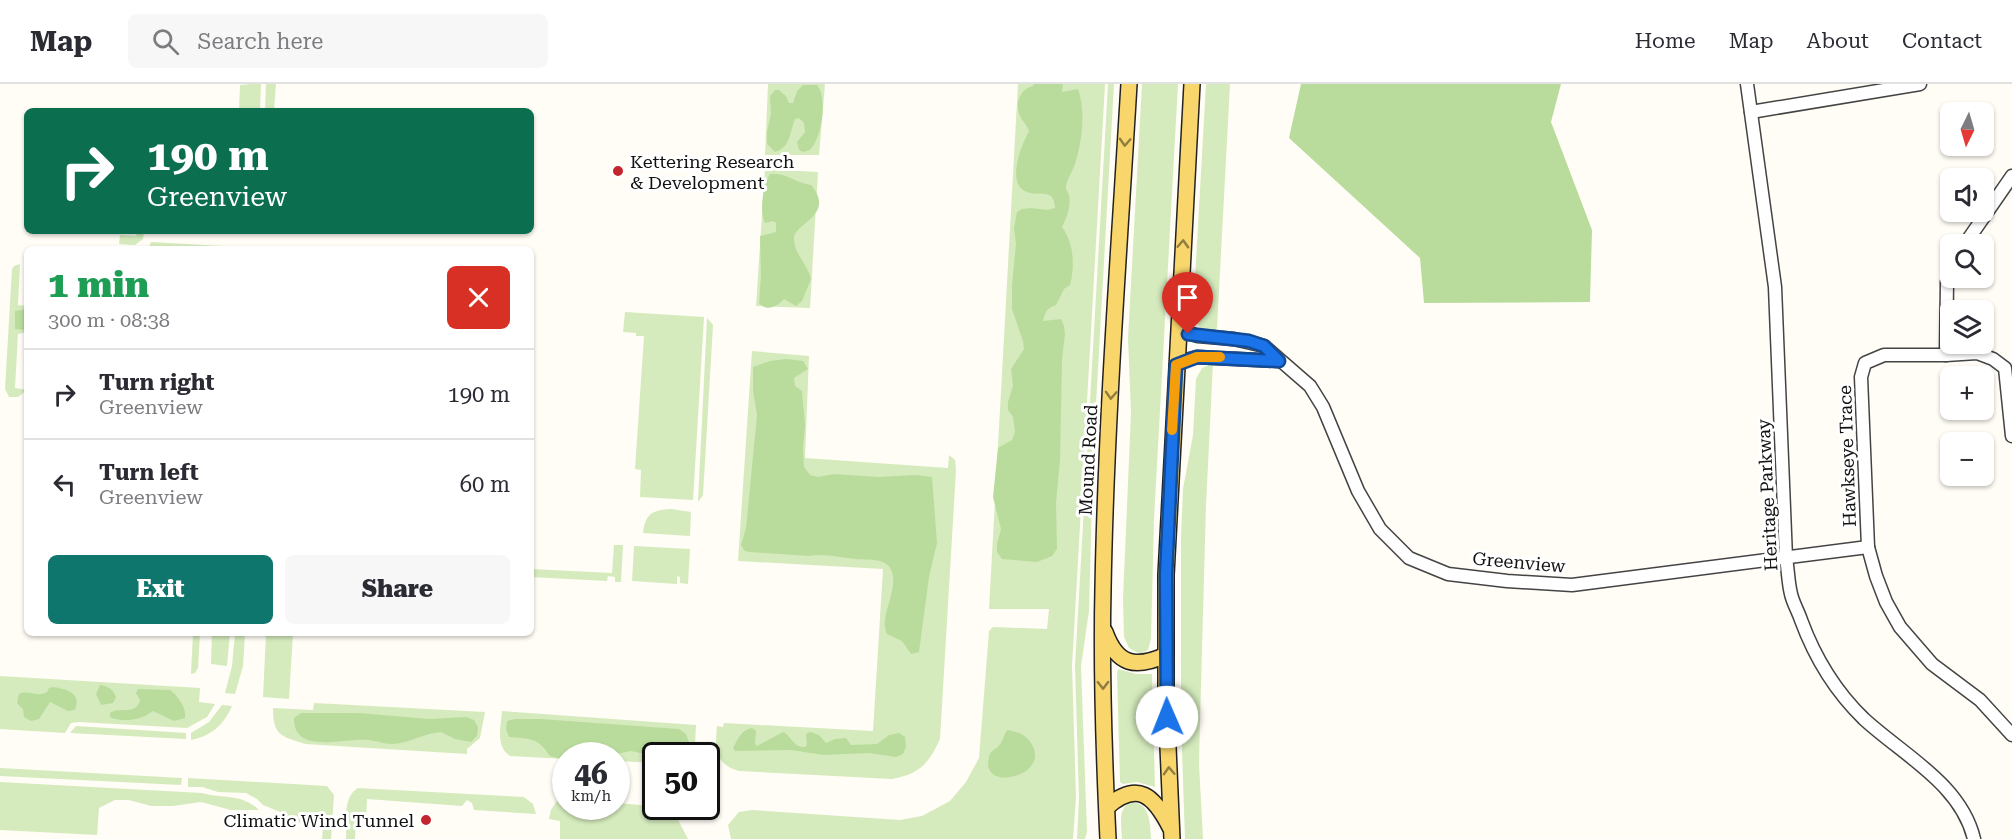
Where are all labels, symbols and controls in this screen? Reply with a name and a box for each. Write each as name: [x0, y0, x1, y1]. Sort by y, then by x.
search box: [128, 14, 548, 68]
text: Map: [30, 25, 92, 58]
icon: search: [149, 25, 182, 58]
text: Search here: [197, 29, 323, 54]
text: Home: [1635, 29, 1696, 53]
text: Map: [1729, 29, 1774, 53]
text: About: [1807, 29, 1869, 53]
text: Contact: [1902, 29, 1982, 53]
north arrow: [1940, 102, 1994, 156]
map controls: [1940, 102, 1994, 486]
text: 190 m: [147, 131, 269, 180]
icon: right: [48, 132, 126, 210]
one-way arrow: [1119, 138, 1132, 147]
place label: Kettering Research & Development: [630, 151, 795, 193]
marker: Kettering Research & Development: [611, 164, 625, 178]
button: sound: [1940, 168, 1994, 222]
text: Greenview: [147, 181, 287, 213]
button: search: [1940, 234, 1994, 288]
one-way arrow: [1176, 239, 1189, 248]
text: 1 min: [48, 264, 149, 306]
button: close: [447, 266, 510, 329]
pin: [1162, 272, 1213, 334]
icon: arrive: [1171, 281, 1204, 314]
button: layers: [1940, 300, 1994, 354]
text: 300 m · 08:38: [48, 308, 170, 332]
button: +: [1940, 366, 1994, 420]
text: Turn right: [99, 370, 214, 395]
icon: right: [48, 378, 81, 411]
text: 190 m: [447, 382, 510, 407]
street label: Hawkseye Trace: [1834, 385, 1860, 527]
one-way arrow: [1105, 390, 1118, 399]
text: Greenview: [99, 395, 203, 419]
street label: Mound Road: [1075, 403, 1101, 516]
street label: Heritage Parkway: [1753, 418, 1781, 572]
button: −: [1940, 432, 1994, 486]
text: Turn left: [99, 460, 199, 485]
icon: left: [48, 468, 81, 501]
text: 60 m: [460, 472, 510, 497]
text: Greenview: [99, 485, 203, 509]
street label: Greenview: [1472, 547, 1567, 577]
button: Exit: [48, 555, 273, 624]
button: Share: [285, 555, 510, 624]
one-way arrow: [1097, 680, 1109, 689]
position arrow: [1135, 685, 1199, 749]
speed limit sign: 50: [642, 742, 720, 820]
text: 46: [574, 756, 608, 791]
one-way arrow: [1162, 767, 1175, 776]
text: km/h: [571, 787, 611, 805]
place label: Climatic Wind Tunnel: [223, 810, 414, 831]
marker: Climatic Wind Tunnel: [419, 813, 433, 827]

